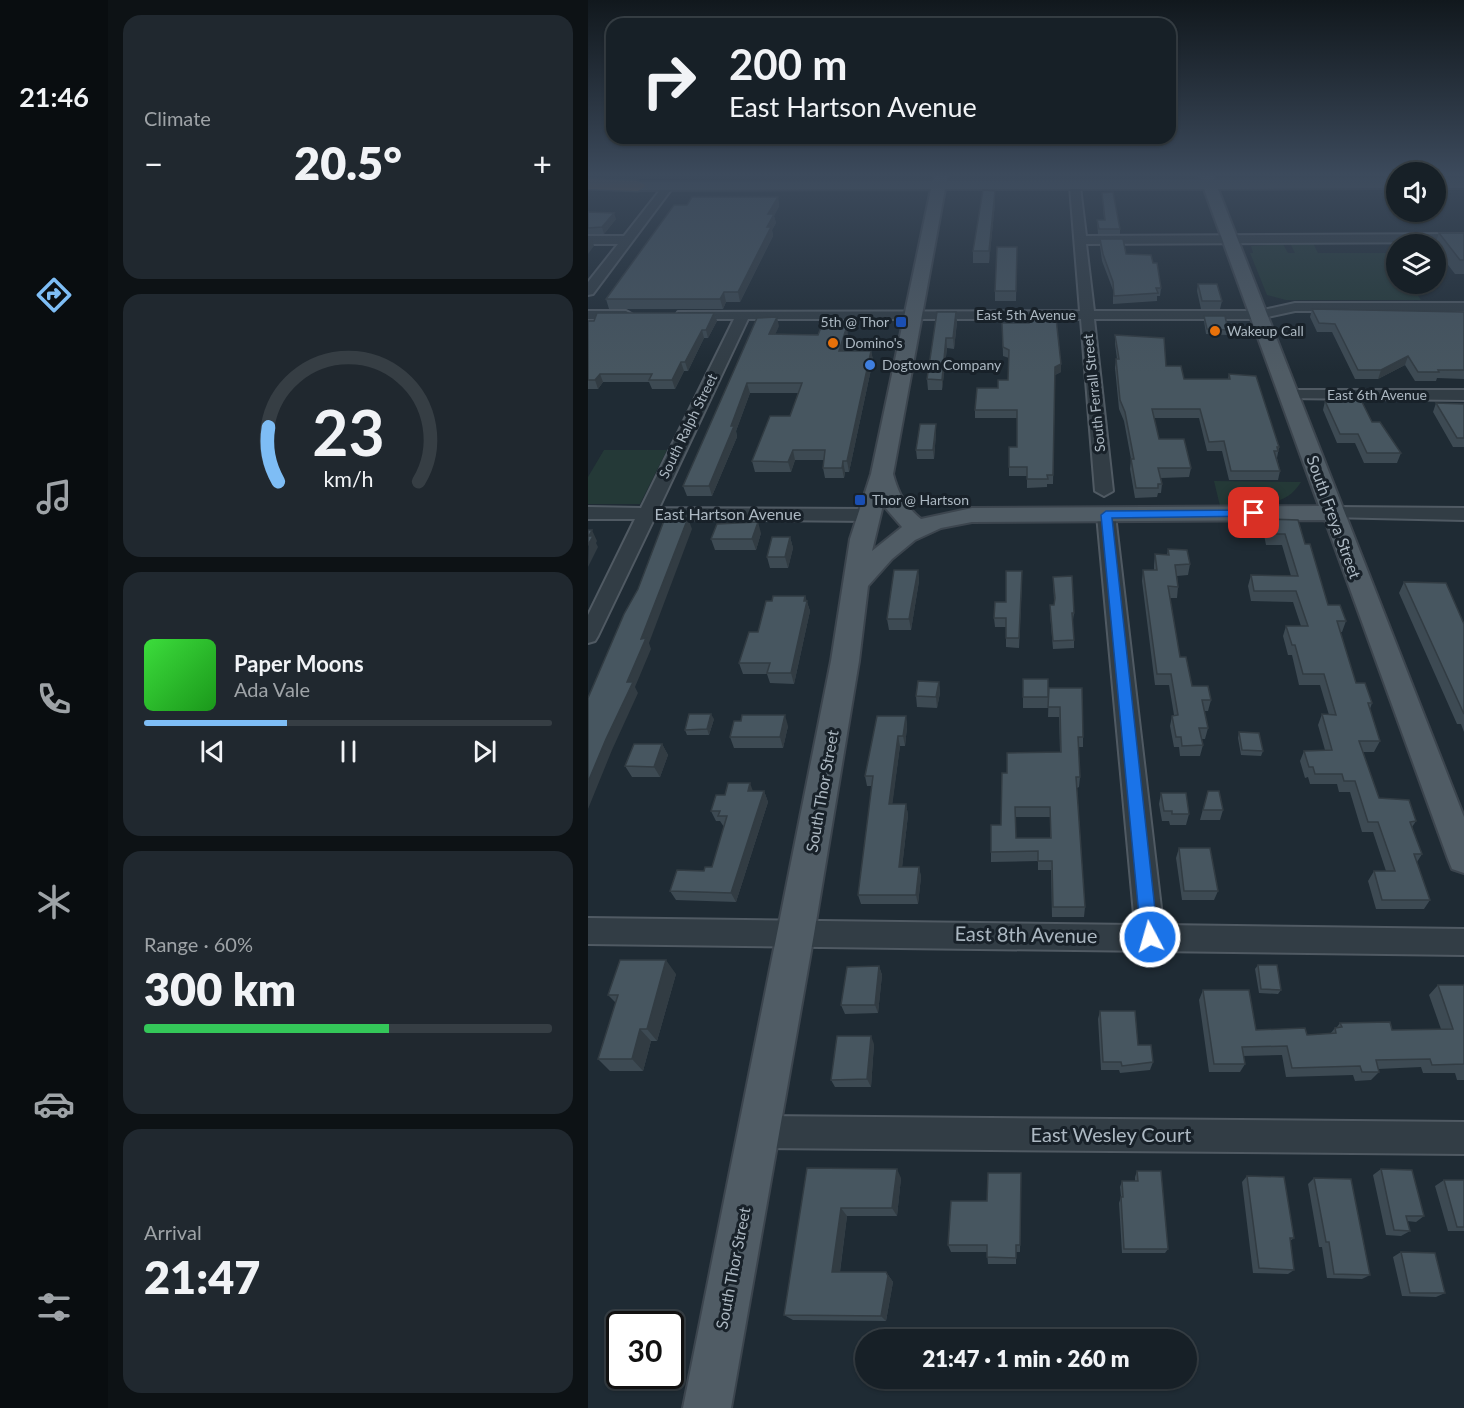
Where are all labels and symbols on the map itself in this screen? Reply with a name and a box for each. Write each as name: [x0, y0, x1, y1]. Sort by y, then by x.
street label: East 5th Avenue: [976, 306, 1076, 323]
place label: 5th @ Thor: [821, 313, 889, 330]
marker: 5th @ Thor: [894, 315, 908, 329]
place label: Wakeup Call: [1227, 322, 1304, 339]
marker: Wakeup Call: [1208, 324, 1222, 338]
street label: South Ferrall Street: [1079, 333, 1108, 453]
place label: Domino's: [845, 334, 903, 351]
marker: Domino's: [826, 336, 840, 350]
place label: Dogtown Company: [882, 356, 1002, 373]
marker: Dogtown Company: [863, 358, 877, 372]
street label: South Ralph Street: [655, 370, 720, 481]
street label: East 6th Avenue: [1327, 386, 1427, 403]
street label: South Freya Street: [1303, 453, 1366, 581]
pin: [1228, 487, 1279, 538]
place label: Thor @ Hartson: [872, 491, 969, 508]
marker: Thor @ Hartson: [853, 493, 867, 507]
street label: East Hartson Avenue: [655, 504, 801, 523]
street label: South Thor Street: [801, 728, 842, 854]
position arrow: [1118, 905, 1182, 969]
street label: East 8th Avenue: [954, 921, 1098, 947]
street label: East Wesley Court: [1031, 1122, 1191, 1146]
street label: South Thor Street: [711, 1205, 754, 1331]
speed limit sign: 30: [606, 1311, 684, 1389]

